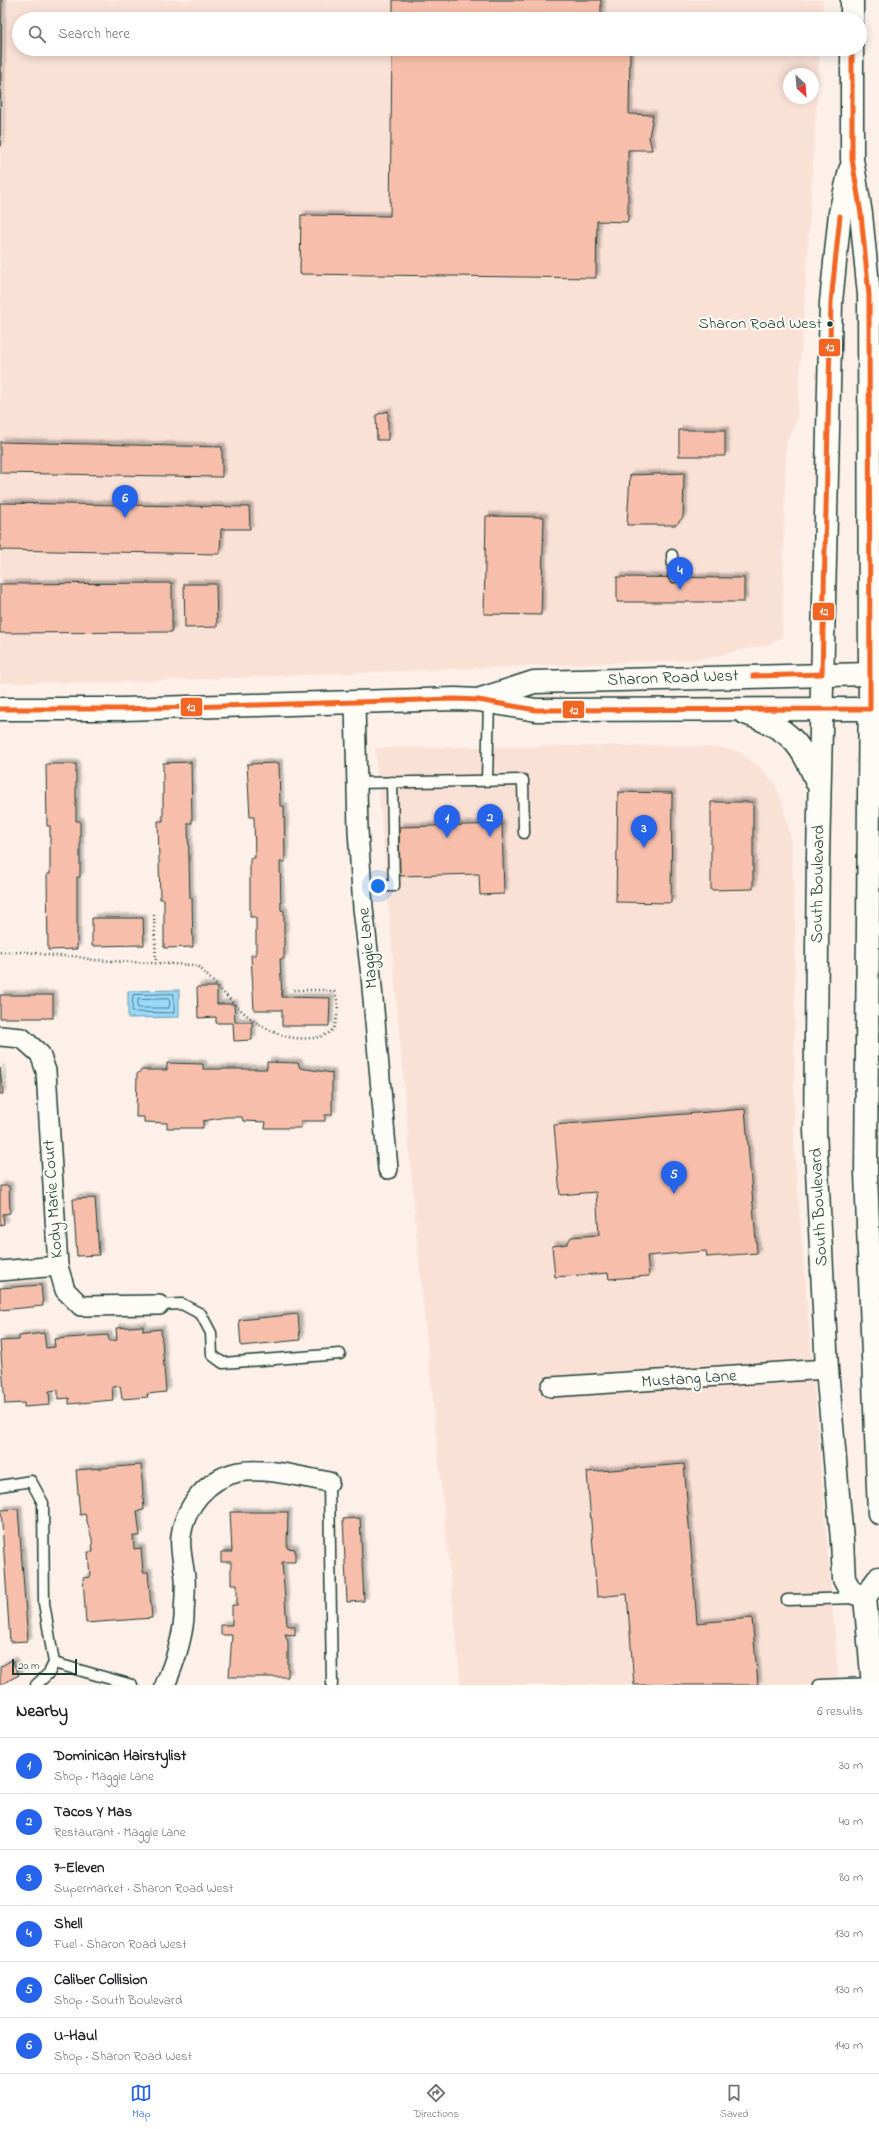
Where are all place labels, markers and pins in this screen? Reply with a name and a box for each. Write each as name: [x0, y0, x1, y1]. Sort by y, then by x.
place label: Sharon Road West: [698, 312, 823, 336]
marker: Sharon Road West: [825, 319, 835, 329]
pin: 6: [112, 485, 138, 518]
pin: 4: [667, 557, 693, 590]
pin: 2: [477, 804, 503, 837]
pin: 1: [434, 805, 460, 838]
pin: 3: [631, 815, 657, 848]
pin: 5: [661, 1161, 687, 1194]

